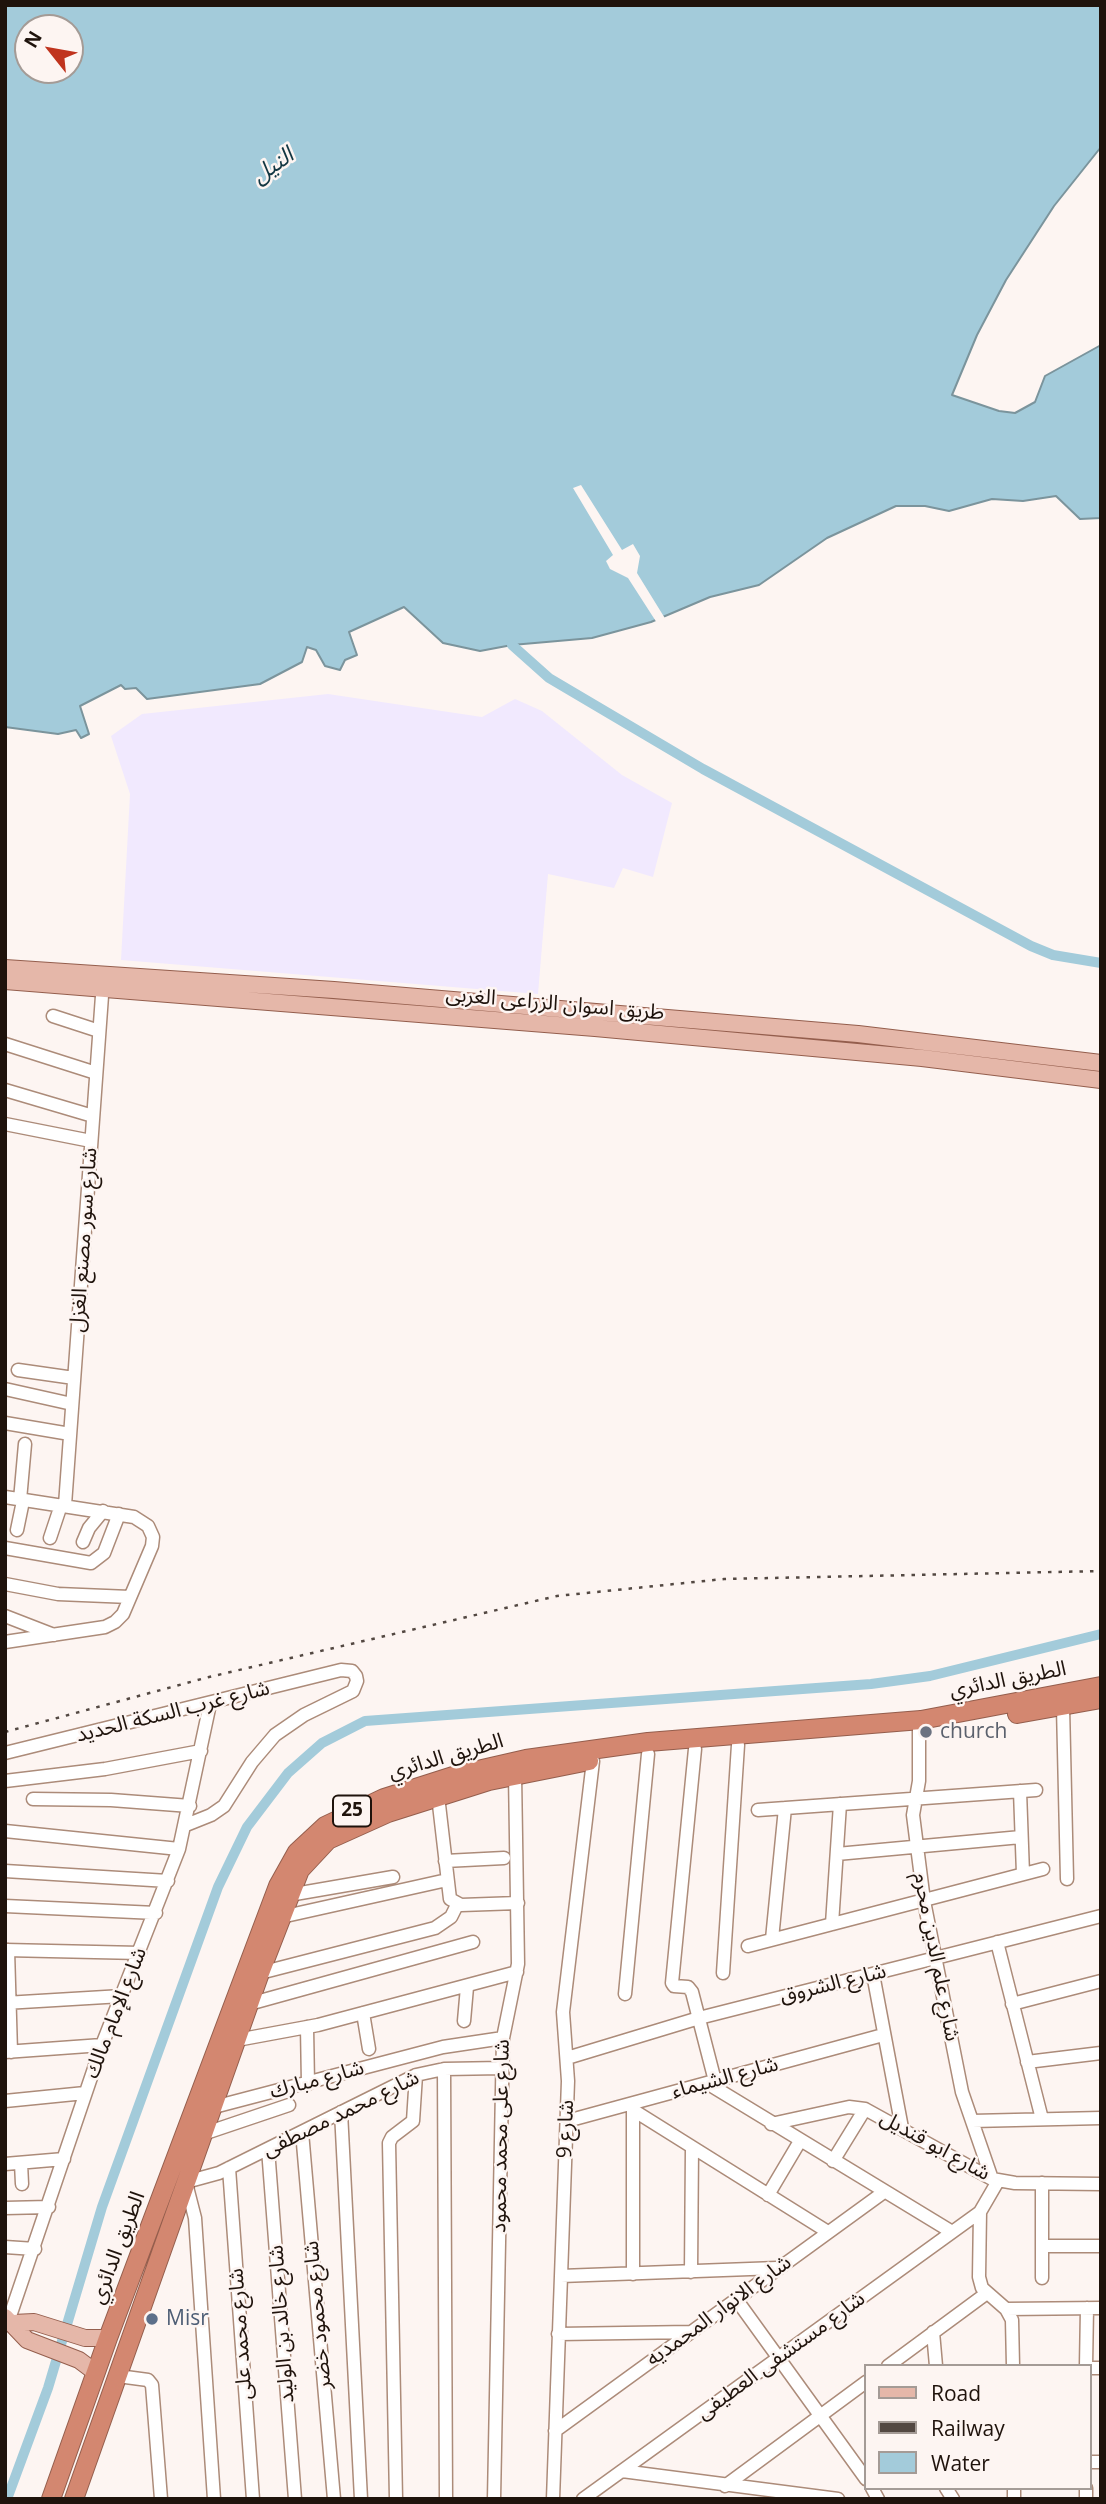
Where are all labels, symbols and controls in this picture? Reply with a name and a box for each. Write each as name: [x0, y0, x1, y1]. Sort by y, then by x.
north arrow: [14, 14, 84, 84]
text: N: [18, 26, 48, 53]
water label: النيل: [247, 142, 299, 190]
street label: طريق اسوان الزراعى الغربى: [445, 982, 665, 1026]
street label: شارع سور مصنع الغزل: [65, 1147, 103, 1333]
street label: الطريق الدائري: [948, 1656, 1068, 1704]
street label: شارع غرب السكة الحديد: [74, 1676, 272, 1748]
place label: church: [940, 1719, 1007, 1745]
marker: church: [918, 1724, 934, 1740]
street label: الطريق الدائري: [386, 1729, 506, 1785]
road number: 25: [333, 1796, 371, 1826]
street label: شارع علم الدين محرم: [907, 1871, 965, 2043]
street label: شارع الإمام مالك: [79, 1944, 153, 2082]
street label: شارع الشروق: [777, 1959, 889, 2009]
street label: شارع على محمد محمود: [487, 2039, 515, 2233]
street label: شارع الشيماء: [669, 2052, 781, 2104]
street label: شارع مبارك: [267, 2055, 367, 2105]
street label: شارع محمد مصطفى: [259, 2065, 423, 2163]
street label: شارع 9: [552, 2099, 580, 2159]
street label: شارع ابو قنديل: [876, 2105, 994, 2187]
street label: الطريق الدائري: [85, 2188, 151, 2308]
street label: شارع محمود خضر: [299, 2240, 337, 2390]
street label: شارع خالد بن الوليد: [264, 2244, 300, 2404]
street label: شارع الانوار المحمديه: [642, 2250, 796, 2372]
street label: شارع محمد على: [224, 2267, 258, 2401]
street label: شارع مستشفى العطيفى: [692, 2286, 870, 2426]
place label: Misr: [166, 2306, 209, 2332]
marker: Misr: [144, 2311, 160, 2327]
legend: [864, 2364, 1092, 2490]
text: Road: [931, 2379, 981, 2407]
text: Railway: [931, 2414, 1005, 2442]
text: Water: [931, 2449, 990, 2477]

